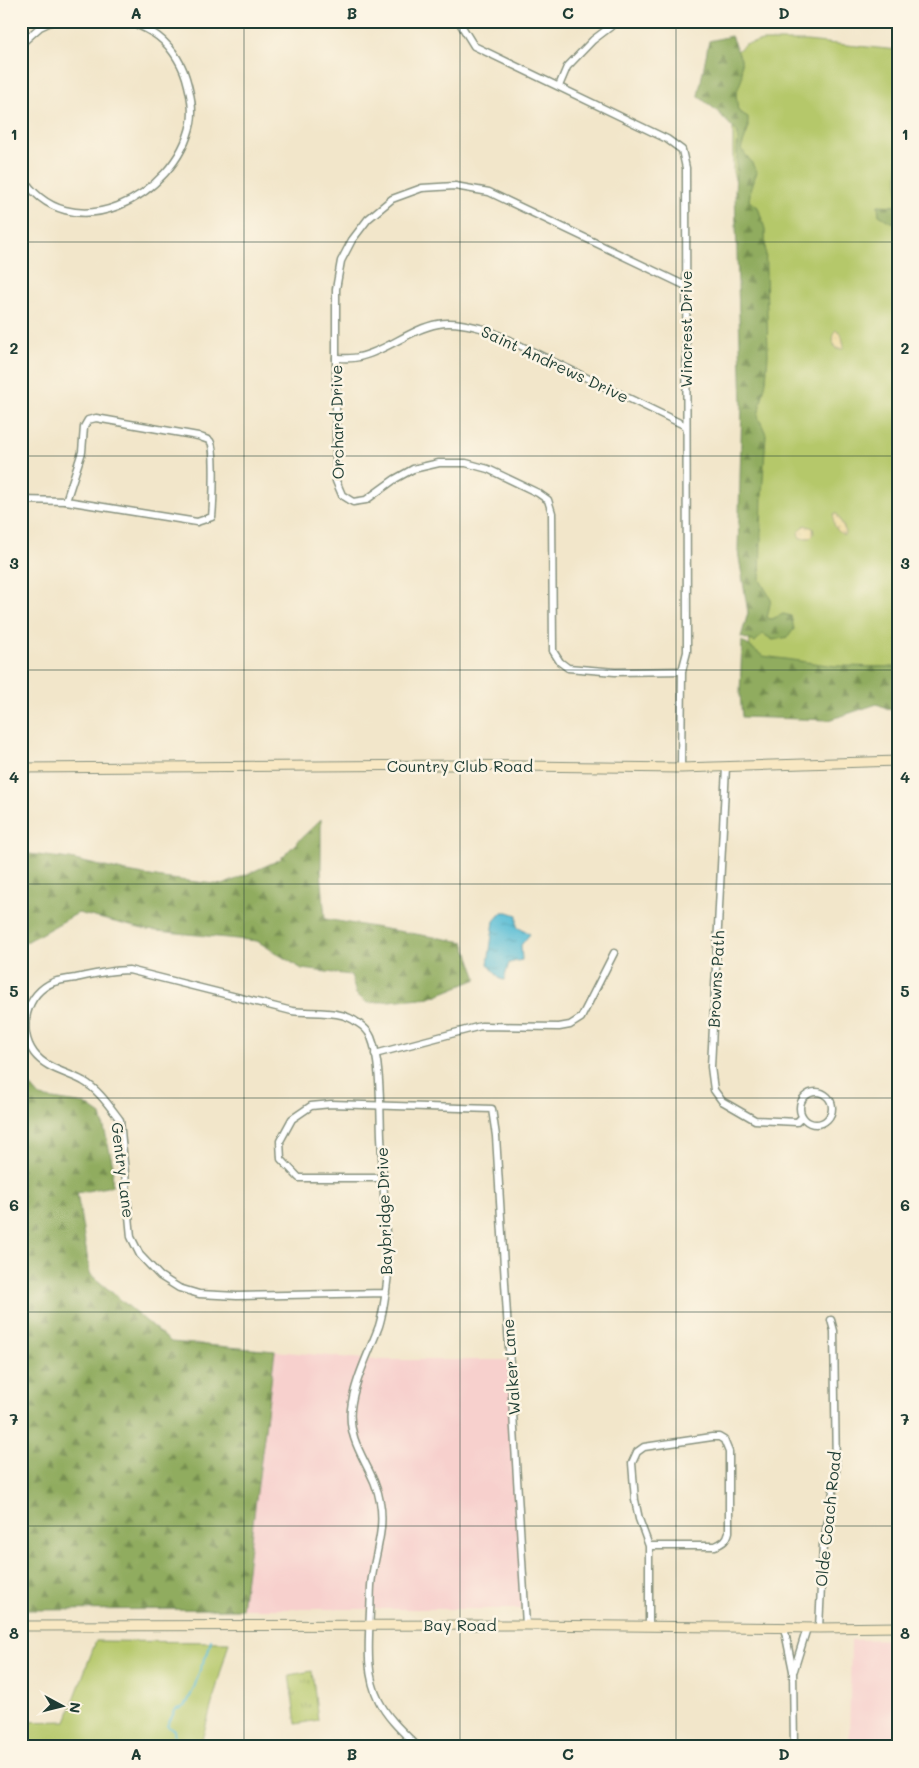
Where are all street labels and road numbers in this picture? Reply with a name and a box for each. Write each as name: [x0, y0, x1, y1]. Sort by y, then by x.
street label: Wincrest Drive: [675, 270, 696, 388]
street label: Saint Andrews Drive: [478, 320, 632, 407]
street label: Orchard Drive: [325, 364, 348, 480]
street label: Country Club Road: [387, 755, 533, 776]
street label: Browns Path: [702, 930, 729, 1028]
street label: Gentry Lane: [107, 1121, 140, 1219]
street label: Baybridge Drive: [371, 1147, 396, 1275]
street label: Walker Lane: [497, 1318, 524, 1416]
street label: Olde Coach Road: [810, 1450, 845, 1588]
street label: Bay Road: [423, 1614, 497, 1635]

